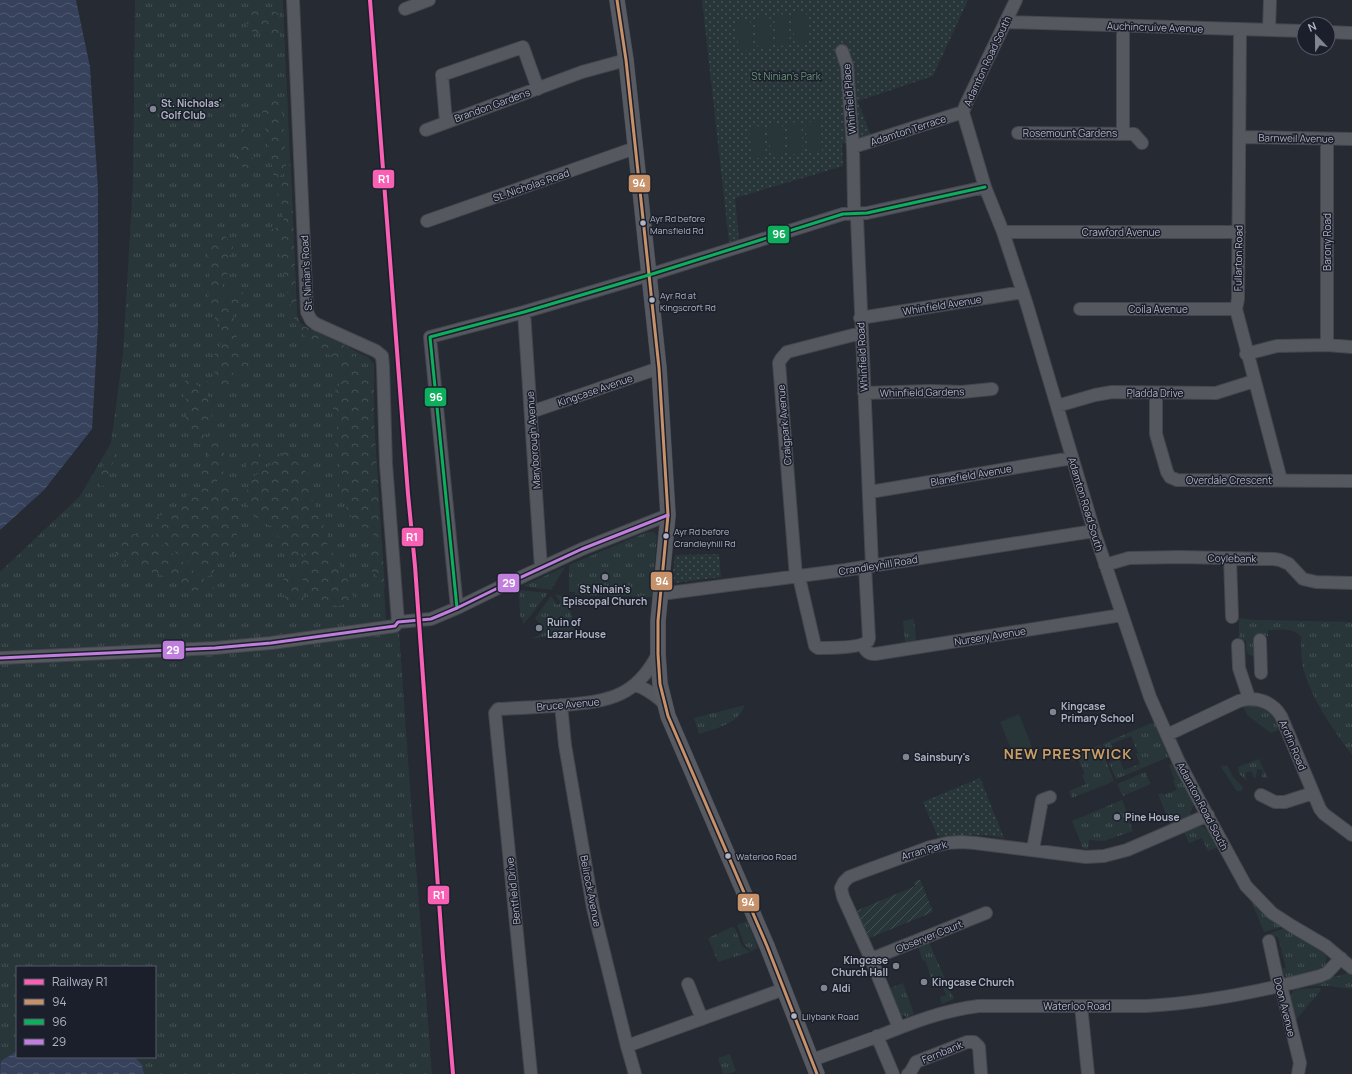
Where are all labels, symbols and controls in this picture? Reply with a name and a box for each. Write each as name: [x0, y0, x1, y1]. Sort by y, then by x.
street label: Adamton Road South: [960, 14, 1014, 108]
north arrow: [1296, 16, 1336, 56]
street label: Auchincruive Avenue: [1107, 18, 1204, 36]
text: N: [1306, 18, 1319, 35]
street label: Whinfield Place: [839, 63, 859, 135]
park label: St Ninian's Park: [751, 69, 822, 83]
street label: Brandon Gardens: [452, 85, 532, 125]
place label: St. Nicholas' Golf Club: [161, 96, 222, 122]
marker: St. Nicholas' Golf Club: [148, 104, 158, 114]
street label: Adamton Terrace: [868, 111, 948, 149]
street label: Rosemount Gardens: [1023, 126, 1117, 140]
street label: Barnweil Avenue: [1258, 130, 1334, 146]
street label: St. Nicholas Road: [491, 165, 571, 205]
line badge: R1: [372, 169, 395, 189]
text: R1: [378, 171, 390, 186]
line badge: 94: [628, 174, 651, 193]
text: 94: [632, 175, 646, 190]
place label: Ayr Rd before Mansfield Rd: [650, 212, 705, 237]
street label: Barony Road: [1320, 213, 1334, 271]
marker: Ayr Rd before Mansfield Rd: [638, 218, 648, 228]
line badge: 96: [767, 225, 790, 244]
street label: Crawford Avenue: [1082, 225, 1160, 239]
street label: Fullarton Road: [1230, 225, 1246, 291]
text: 96: [772, 226, 786, 241]
street label: St. Ninian's Road: [297, 235, 315, 311]
place label: Ayr Rd at Kingscroft Rd: [660, 289, 716, 314]
street label: Whinfield Avenue: [901, 292, 983, 318]
marker: Ayr Rd at Kingscroft Rd: [647, 295, 657, 305]
street label: Coila Avenue: [1128, 302, 1188, 316]
street label: Whinfield Road: [853, 322, 871, 392]
street label: Kingcase Avenue: [556, 371, 635, 409]
street label: Craigpark Avenue: [773, 384, 794, 466]
street label: Whinfield Gardens: [880, 384, 964, 400]
street label: Pladda Drive: [1127, 386, 1184, 400]
line badge: 96: [424, 387, 447, 407]
text: 96: [429, 389, 443, 404]
street label: Maryborough Avenue: [523, 390, 543, 489]
street label: Adamton Road South: [1065, 455, 1107, 553]
street label: Blanefield Avenue: [929, 461, 1013, 489]
street label: Overdale Crescent: [1186, 473, 1272, 487]
place label: Ayr Rd before Crandleyhill Rd: [674, 525, 736, 550]
line badge: R1: [401, 527, 424, 547]
text: R1: [406, 529, 418, 544]
marker: Ayr Rd before Crandleyhill Rd: [661, 531, 671, 541]
street label: Coylebank: [1208, 551, 1258, 565]
street label: Crandleyhill Road: [837, 552, 919, 578]
line badge: 94: [650, 571, 673, 591]
marker: St Ninain's Episcopal Church: [600, 572, 610, 582]
line badge: 29: [497, 573, 520, 593]
text: 94: [655, 573, 669, 588]
text: 29: [502, 575, 516, 590]
place label: St Ninain's Episcopal Church: [563, 582, 647, 608]
place label: Ruin of Lazar House: [547, 615, 606, 641]
marker: Ruin of Lazar House: [534, 623, 544, 633]
street label: Nursery Avenue: [953, 623, 1027, 649]
line badge: 29: [162, 640, 185, 660]
text: 29: [166, 642, 180, 657]
street label: Bruce Avenue: [536, 694, 600, 714]
place label: Kingcase Primary School: [1061, 699, 1134, 725]
marker: Kingcase Primary School: [1048, 707, 1058, 717]
street label: Ardfin Road: [1276, 718, 1310, 772]
district label: NEW PRESTWICK: [1004, 744, 1132, 763]
place label: Sainsbury's: [914, 750, 970, 764]
marker: Sainsbury's: [901, 752, 911, 762]
street label: Adamton Road South: [1174, 760, 1232, 852]
place label: Pine House: [1125, 810, 1179, 824]
marker: Pine House: [1112, 812, 1122, 822]
street label: Arran Park: [900, 837, 949, 863]
place label: Waterloo Road: [736, 850, 797, 863]
marker: Waterloo Road: [723, 851, 733, 861]
street label: Bellrock Avenue: [577, 854, 605, 928]
street label: Bentfield Drive: [503, 857, 523, 925]
line badge: R1: [427, 885, 450, 905]
text: R1: [433, 887, 445, 902]
line badge: 94: [737, 893, 760, 912]
text: 94: [741, 894, 755, 909]
street label: Observer Court: [894, 916, 964, 956]
place label: Kingcase Church Hall: [832, 953, 888, 979]
marker: Kingcase Church Hall: [891, 961, 901, 971]
legend: [16, 966, 156, 1058]
text: Railway R1: [52, 973, 108, 990]
place label: Kingcase Church: [932, 975, 1014, 989]
street label: Doon Avenue: [1271, 976, 1299, 1038]
marker: Kingcase Church: [919, 977, 929, 987]
place label: Aldi: [832, 981, 851, 995]
marker: Aldi: [819, 983, 829, 993]
text: 94: [52, 993, 67, 1010]
street label: Waterloo Road: [1043, 999, 1111, 1013]
place label: Lilybank Road: [802, 1010, 859, 1023]
marker: Lilybank Road: [789, 1011, 799, 1021]
text: 96: [52, 1013, 67, 1030]
text: 29: [52, 1033, 66, 1050]
street label: Fernbank: [920, 1037, 965, 1066]

